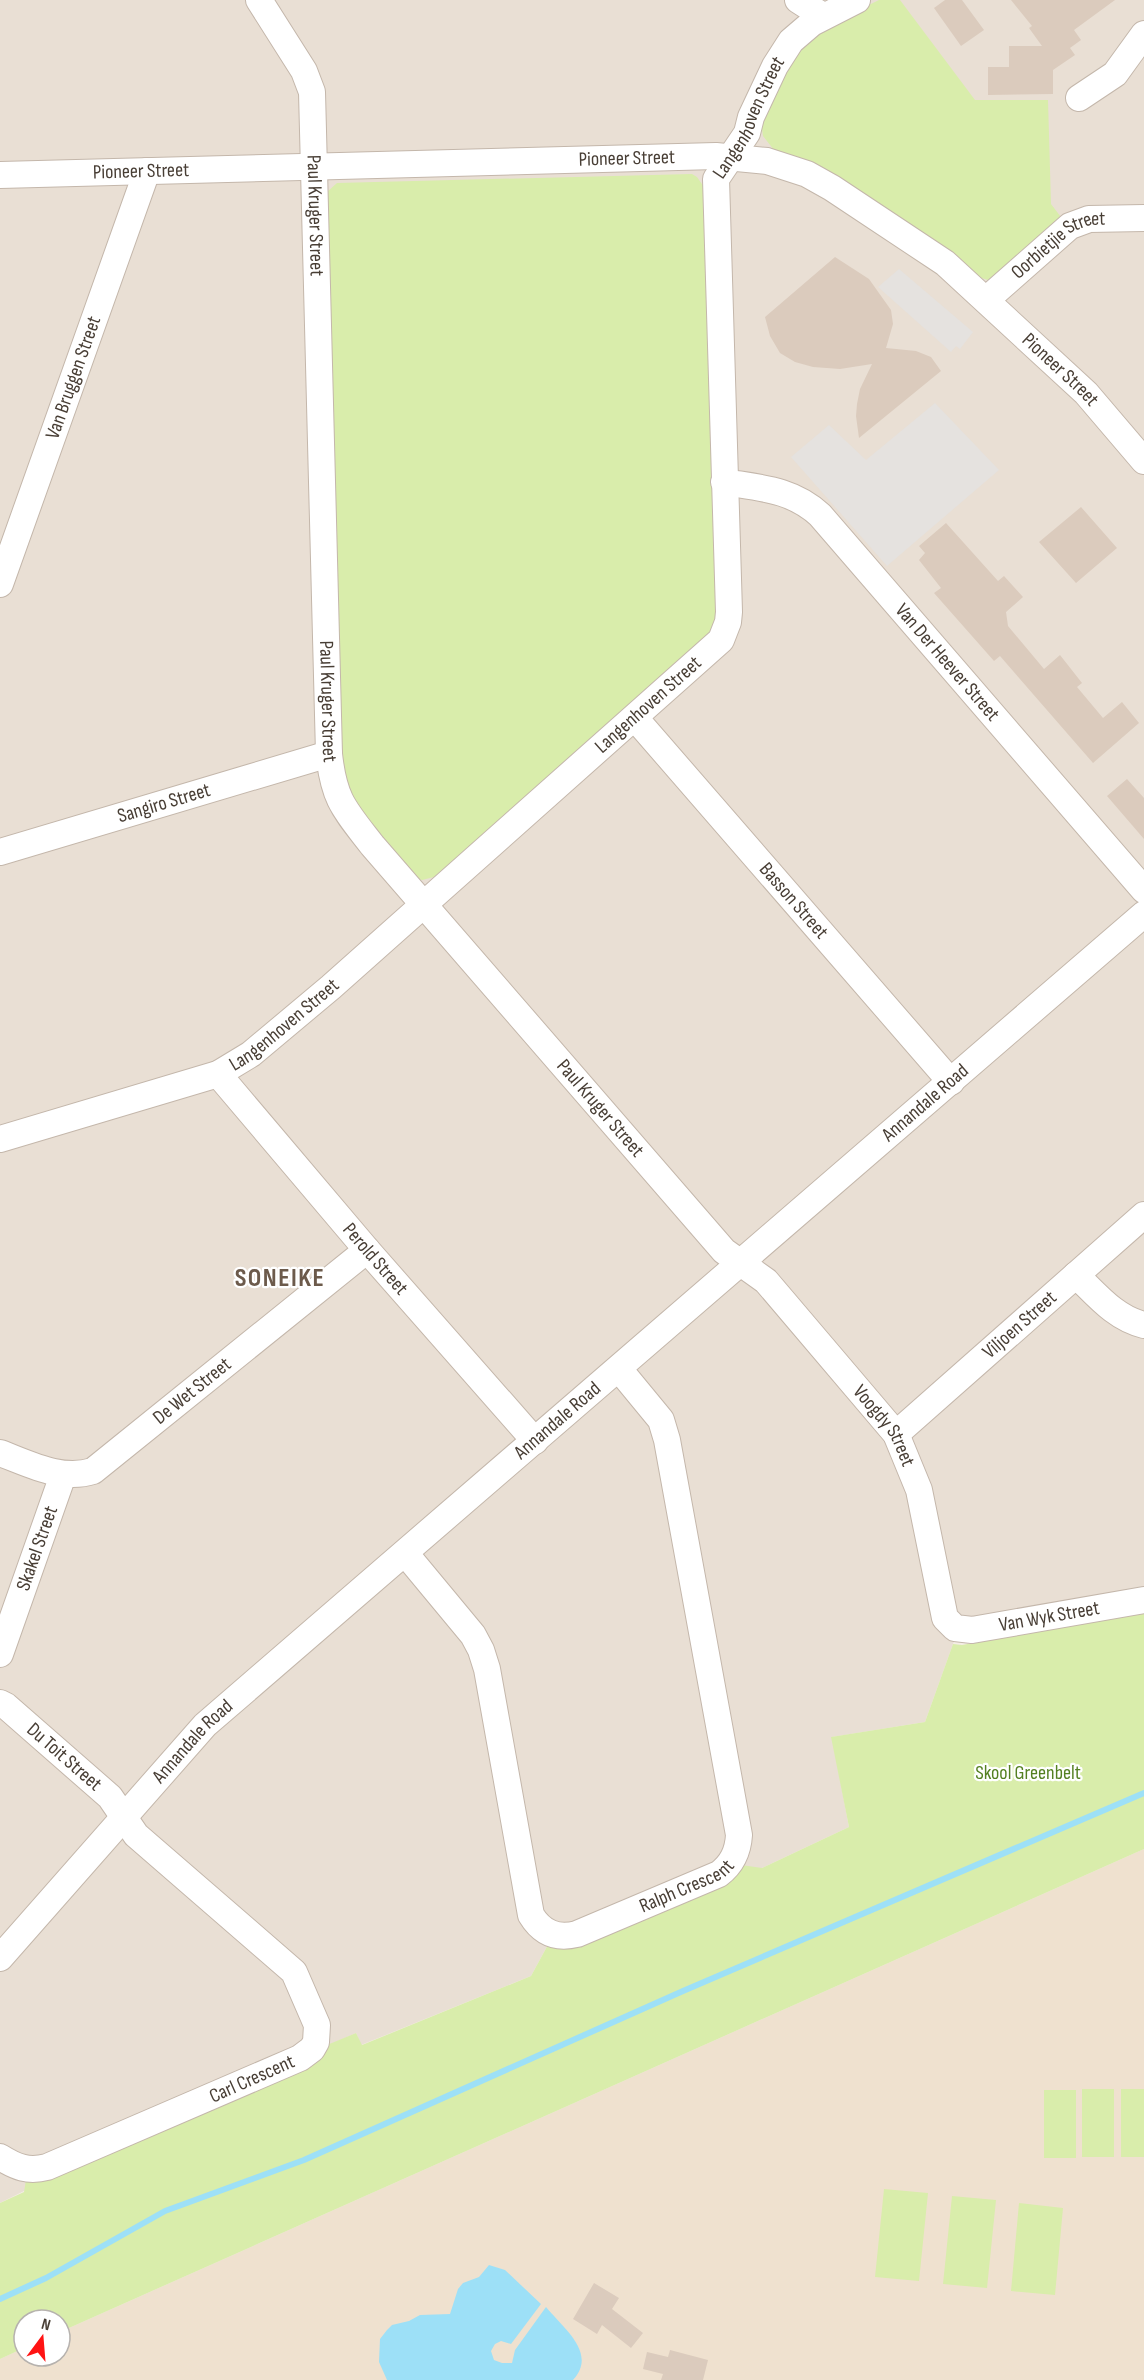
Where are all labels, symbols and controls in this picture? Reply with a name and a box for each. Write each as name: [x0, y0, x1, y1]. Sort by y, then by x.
street label: Langenhoven Street: [708, 52, 790, 183]
street label: Pioneer Street: [578, 145, 675, 172]
street label: Paul Kruger Street: [302, 154, 329, 276]
street label: Pioneer Street: [92, 158, 189, 185]
street label: Oorbietjie Street: [1006, 207, 1105, 284]
street label: Van Bruggen Street: [41, 313, 106, 442]
street label: Pioneer Street: [1017, 328, 1104, 411]
street label: Van Der Heever Street: [890, 599, 1005, 726]
street label: Paul Kruger Street: [314, 640, 342, 763]
street label: Langenhoven Street: [590, 651, 706, 758]
street label: Sangiro Street: [115, 778, 213, 828]
street label: Basson Street: [754, 858, 833, 944]
street label: Langenhoven Street: [225, 973, 344, 1076]
street label: Paul Kruger Street: [551, 1055, 649, 1162]
street label: Annandale Road: [876, 1059, 973, 1148]
street label: Perold Street: [338, 1218, 413, 1300]
district label: SONEIKE: [235, 1263, 325, 1294]
street label: Viljoen Street: [978, 1286, 1062, 1364]
street label: De Wet Street: [148, 1352, 236, 1430]
street label: Annandale Road: [508, 1377, 606, 1465]
street label: Voogdy Street: [848, 1380, 920, 1470]
street label: Skakel Street: [11, 1503, 63, 1594]
street label: Van Wyk Street: [997, 1596, 1101, 1637]
street label: Annandale Road: [147, 1694, 238, 1789]
street label: Du Toit Street: [22, 1718, 107, 1796]
park label: Skool Greenbelt: [975, 1761, 1081, 1785]
street label: Ralph Crescent: [636, 1855, 740, 1918]
street label: Carl Crescent: [206, 2050, 298, 2108]
north arrow: [12, 2308, 72, 2368]
text: N: [39, 2315, 52, 2335]

